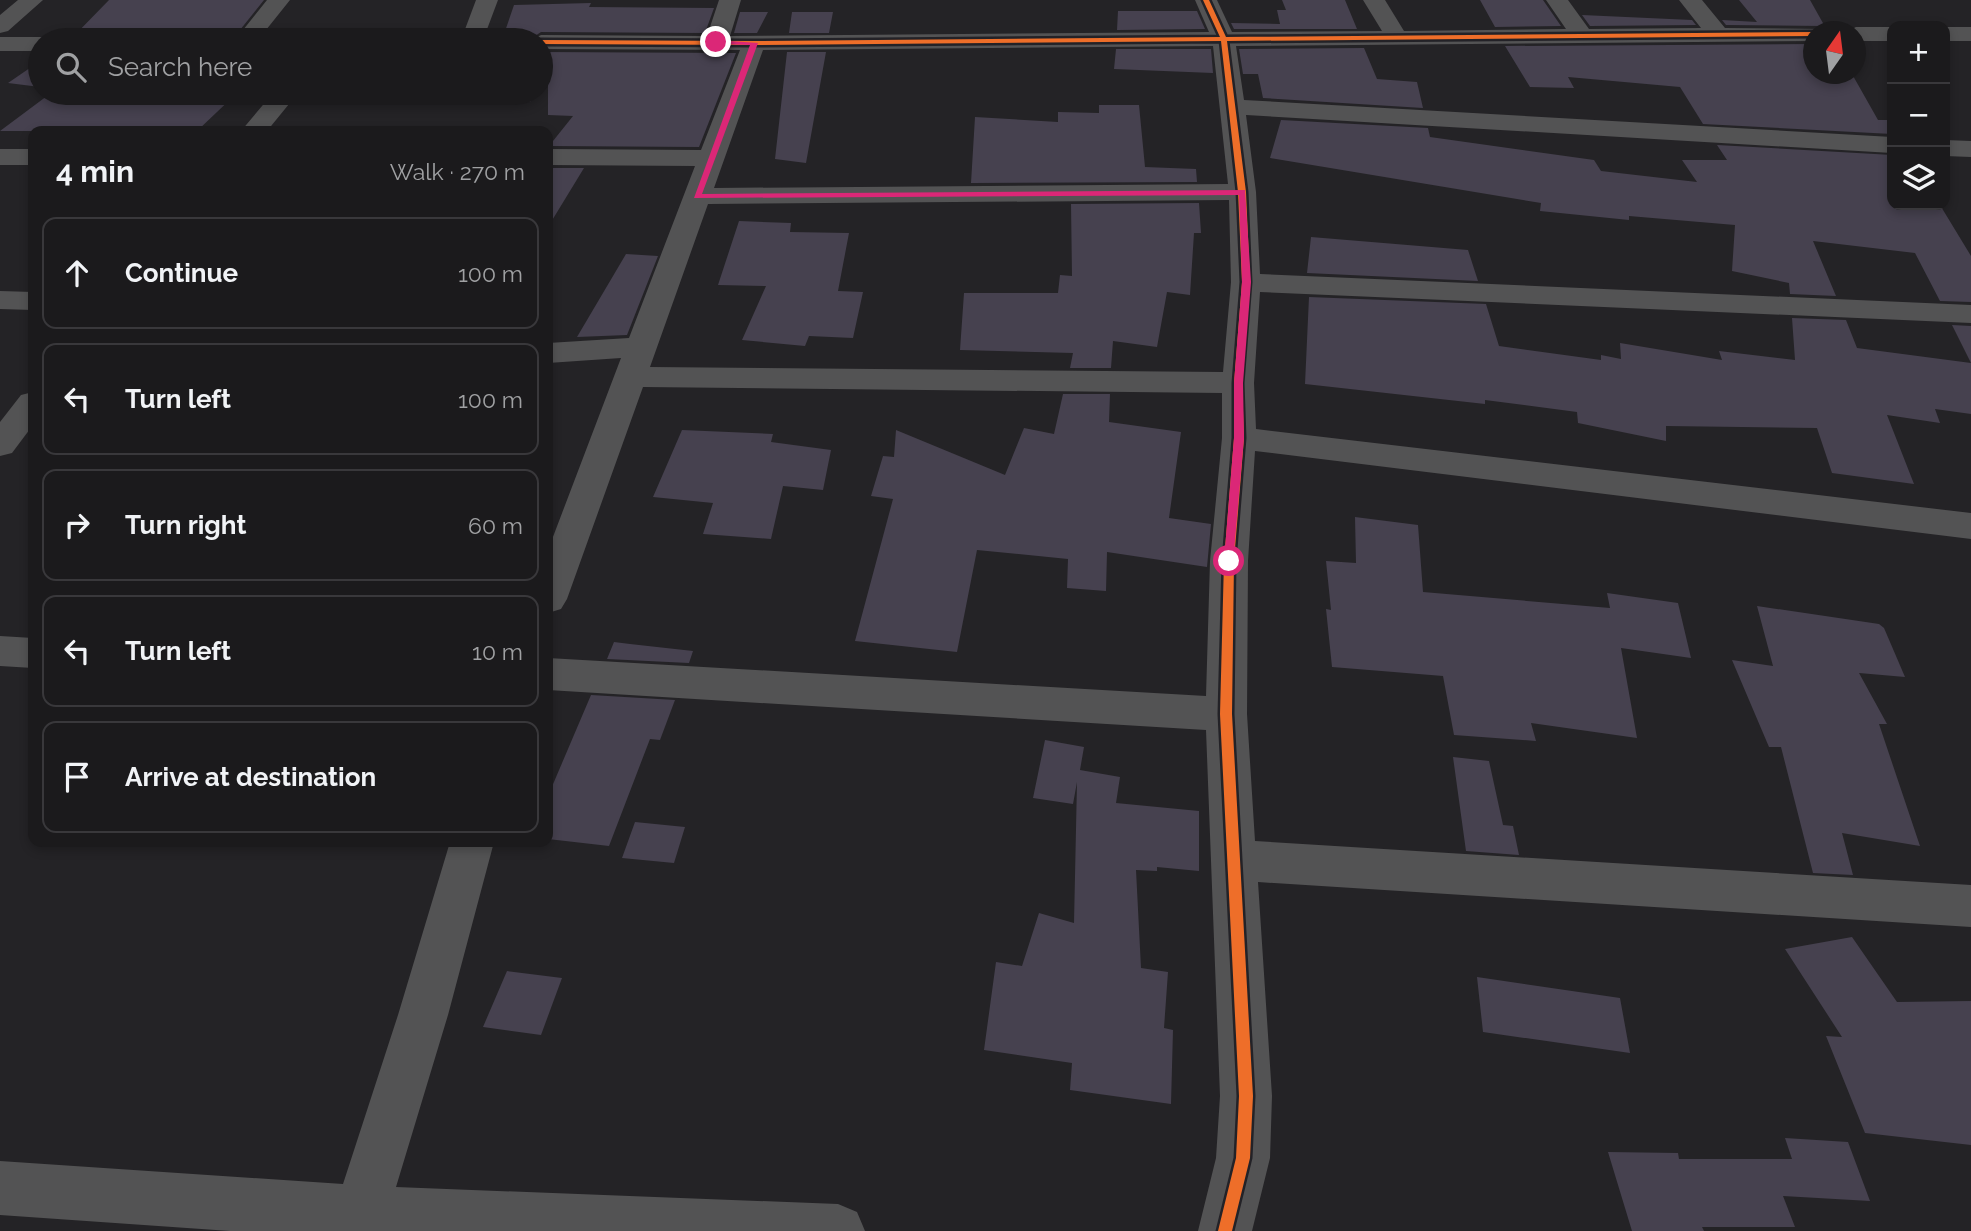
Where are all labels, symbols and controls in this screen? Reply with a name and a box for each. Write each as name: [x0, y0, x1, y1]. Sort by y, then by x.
north arrow: [1803, 21, 1866, 84]
map controls: [1887, 21, 1950, 210]
button: +: [1887, 21, 1950, 84]
route end: [700, 26, 731, 57]
search box: [28, 28, 553, 105]
icon: search: [52, 48, 90, 86]
text: Search here: [108, 52, 252, 82]
button: −: [1887, 84, 1950, 147]
button: layers: [1887, 147, 1950, 210]
text: 4 min: [56, 154, 134, 189]
text: Walk · 270 m: [390, 158, 525, 185]
icon: ahead: [58, 254, 96, 292]
text: Continue: [125, 258, 238, 288]
text: 100 m: [458, 260, 523, 287]
icon: left: [58, 380, 96, 418]
text: Turn left: [125, 384, 231, 414]
text: 100 m: [458, 386, 523, 413]
icon: right: [58, 506, 96, 544]
text: Turn right: [125, 510, 246, 540]
text: 60 m: [468, 512, 523, 539]
route start: [1213, 545, 1244, 576]
icon: left: [58, 632, 96, 670]
text: Turn left: [125, 636, 231, 666]
text: 10 m: [472, 638, 523, 665]
icon: arrive: [58, 758, 96, 796]
text: Arrive at destination: [125, 762, 376, 792]

